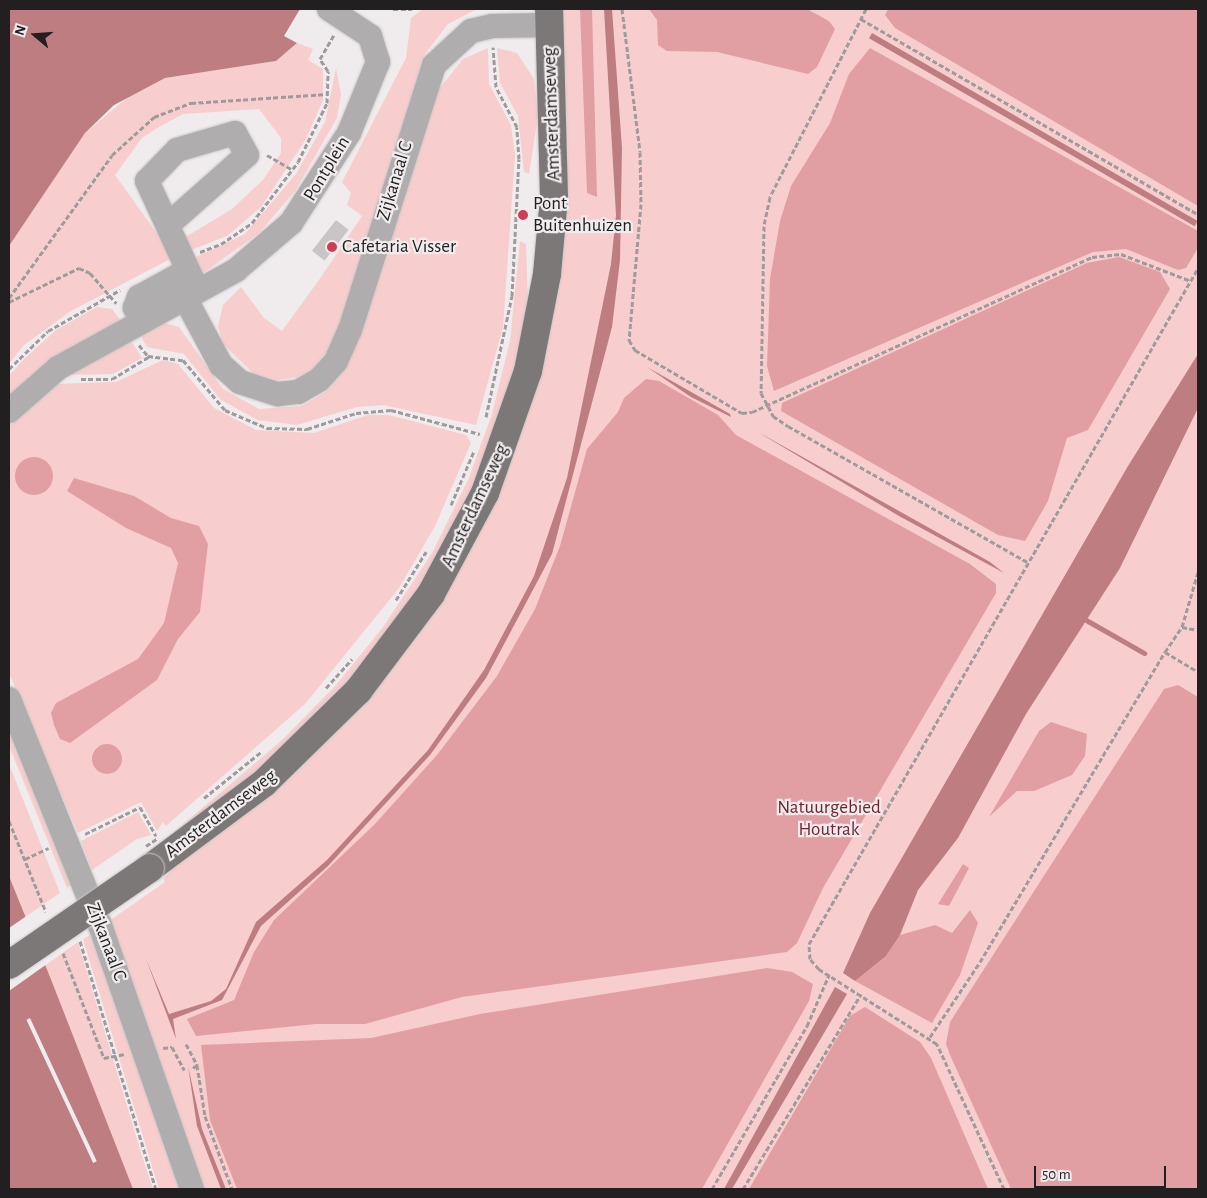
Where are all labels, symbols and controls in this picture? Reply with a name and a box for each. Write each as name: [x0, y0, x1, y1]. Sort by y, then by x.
north arrow: [10, 10, 60, 60]
text: N: [13, 24, 29, 37]
street label: Amsterdamseweg: [538, 47, 566, 181]
street label: Pontplein: [299, 132, 355, 206]
street label: Zijkanaal C: [372, 139, 418, 223]
place label: Pont Buitenhuizen: [533, 193, 632, 237]
marker: Pont Buitenhuizen: [517, 209, 529, 221]
place label: Cafetaria Visser: [342, 236, 456, 258]
marker: Cafetaria Visser: [326, 241, 338, 253]
street label: Amsterdamseweg: [436, 441, 514, 571]
street label: Amsterdamseweg: [161, 765, 281, 863]
park label: Natuurgebied Houtrak: [777, 797, 881, 841]
street label: Zijkanaal C: [81, 900, 131, 984]
scale bar: [1037, 1156, 1170, 1188]
text: 50 m: [1042, 1167, 1071, 1182]

